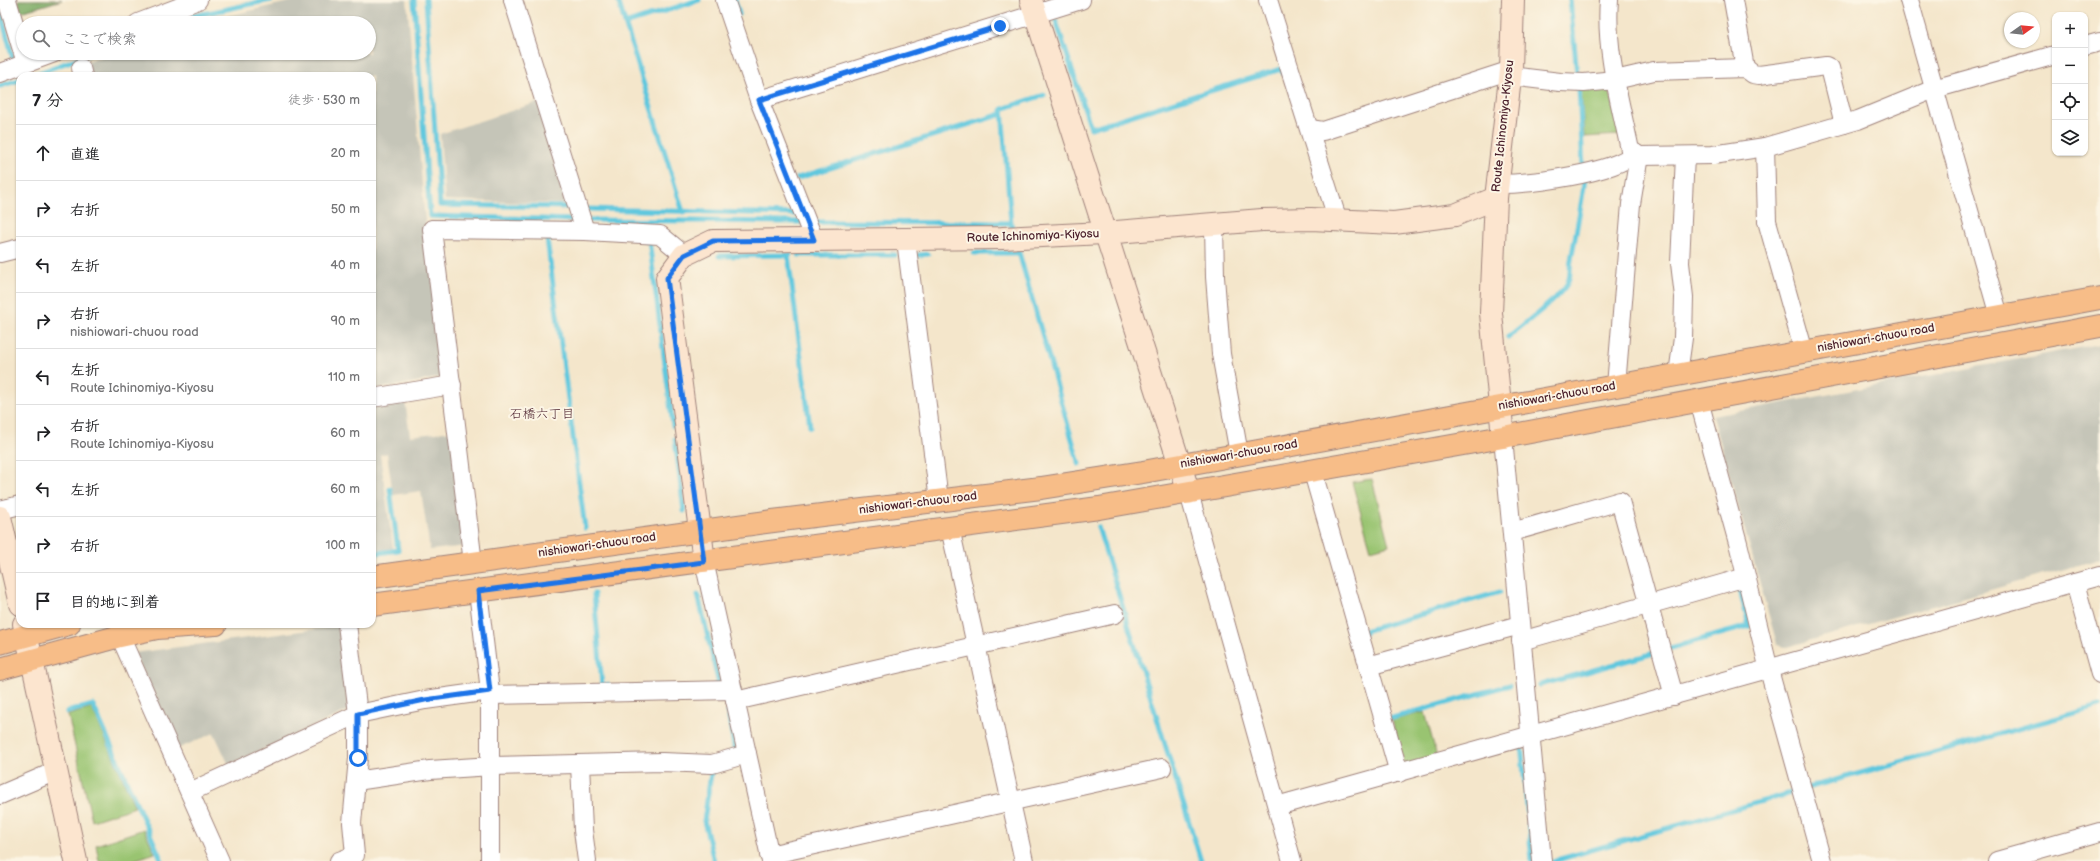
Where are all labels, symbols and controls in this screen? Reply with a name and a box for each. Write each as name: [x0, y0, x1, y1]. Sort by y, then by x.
north arrow: [2004, 12, 2040, 48]
map controls: [2052, 12, 2088, 156]
button: +: [2052, 12, 2088, 48]
search box: [16, 16, 376, 60]
route end: [991, 17, 1009, 35]
icon: search: [30, 27, 52, 49]
text: ここで検索: [62, 30, 137, 49]
button: −: [2052, 48, 2088, 84]
street label: Route Ichinomiya-Kiyosu: [1489, 59, 1517, 193]
button: locate: [2052, 84, 2088, 120]
text: 7 分: [32, 91, 63, 111]
text: 徒歩 · 530 m: [288, 92, 360, 108]
button: layers: [2052, 120, 2088, 156]
icon: ahead: [32, 142, 54, 164]
text: 直進: [70, 145, 100, 164]
text: 20 m: [330, 145, 360, 161]
icon: right: [32, 198, 54, 220]
text: 右折: [70, 201, 100, 220]
text: 50 m: [331, 201, 360, 217]
street label: Route Ichinomiya-Kiyosu: [966, 226, 1100, 246]
icon: left: [32, 254, 54, 276]
text: 左折: [70, 257, 100, 276]
text: 40 m: [330, 257, 360, 273]
text: 右折: [70, 305, 100, 324]
icon: right: [32, 310, 54, 332]
text: 90 m: [331, 313, 360, 329]
street label: nishiowari-chuou road: [1816, 320, 1936, 356]
text: nishiowari-chuou road: [70, 324, 199, 340]
text: 左折: [70, 361, 100, 380]
icon: left: [32, 366, 54, 388]
text: 110 m: [328, 369, 360, 385]
street label: nishiowari-chuou road: [1497, 378, 1617, 414]
text: Route Ichinomiya-Kiyosu: [70, 380, 214, 396]
district label: 石橋六丁目: [509, 406, 575, 422]
text: 右折: [70, 417, 100, 436]
icon: right: [32, 422, 54, 444]
text: 60 m: [330, 425, 360, 441]
text: Route Ichinomiya-Kiyosu: [70, 436, 214, 452]
street label: nishiowari-chuou road: [1179, 436, 1299, 472]
icon: left: [32, 478, 54, 500]
text: 左折: [70, 481, 100, 500]
text: 60 m: [330, 481, 360, 497]
street label: nishiowari-chuou road: [858, 488, 978, 518]
street label: nishiowari-chuou road: [537, 529, 657, 561]
icon: right: [32, 534, 54, 556]
text: 右折: [70, 537, 100, 556]
text: 100 m: [325, 537, 360, 553]
icon: arrive: [32, 590, 54, 612]
text: 目的地に到着: [70, 593, 160, 612]
route start: [349, 749, 367, 767]

